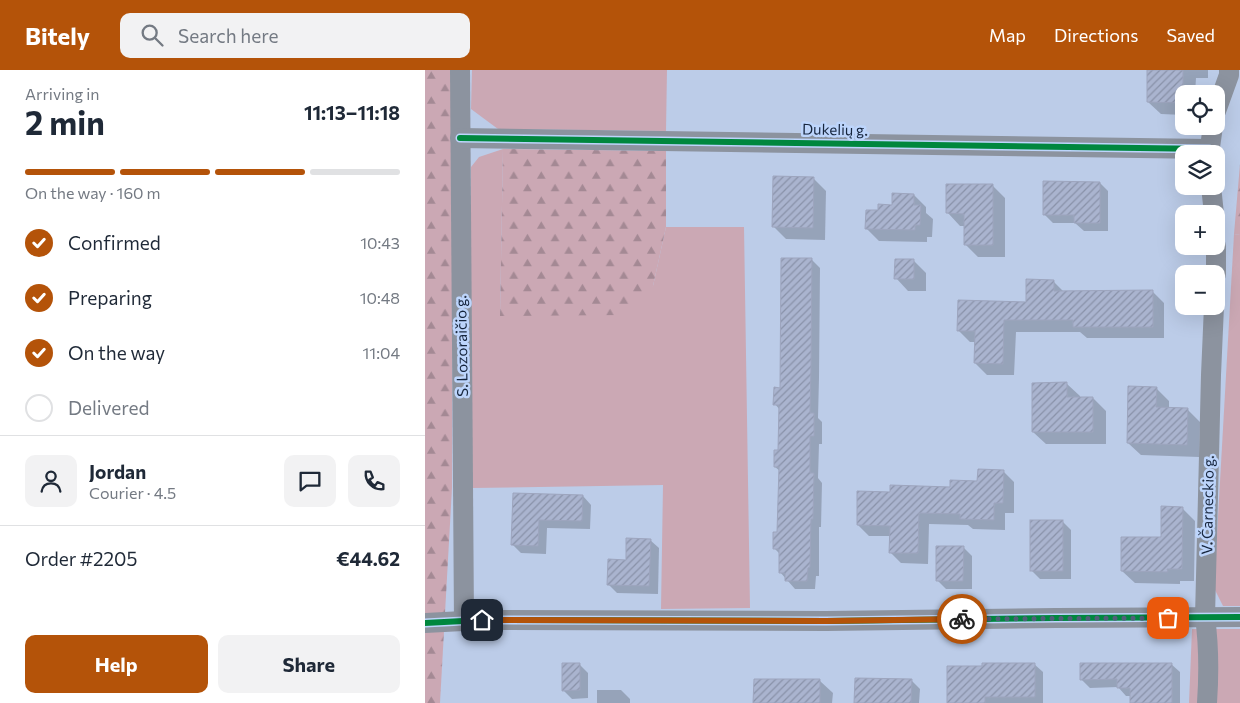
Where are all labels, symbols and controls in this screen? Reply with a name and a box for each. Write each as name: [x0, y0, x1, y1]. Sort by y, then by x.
search box: [120, 13, 470, 58]
text: Bitely: [25, 21, 90, 50]
icon: search: [138, 21, 166, 49]
text: Search here: [178, 24, 278, 47]
text: Map: [989, 24, 1026, 46]
text: Directions: [1054, 24, 1138, 46]
text: Saved: [1166, 24, 1215, 46]
text: Arriving in: [25, 84, 99, 103]
map controls: [1175, 85, 1225, 315]
button: locate: [1175, 85, 1225, 135]
text: 11:13–11:18: [304, 101, 400, 124]
text: 2 min: [25, 102, 105, 142]
street label: Dukelių g.: [802, 119, 868, 139]
button: layers: [1175, 145, 1225, 195]
text: On the way · 160 m: [25, 183, 161, 202]
button: +: [1175, 205, 1225, 255]
icon: check: [25, 229, 53, 257]
text: Confirmed: [68, 231, 161, 254]
text: 10:43: [360, 233, 400, 252]
button: −: [1175, 265, 1225, 315]
icon: check: [25, 284, 53, 312]
text: Preparing: [68, 286, 152, 309]
text: 10:48: [360, 288, 400, 307]
street label: S. Lozoraičio g.: [451, 295, 471, 397]
icon: check: [25, 339, 53, 367]
text: On the way: [68, 341, 165, 364]
text: 11:04: [363, 343, 400, 362]
text: Delivered: [68, 396, 149, 419]
button: person: [25, 455, 77, 507]
button: chat: [284, 455, 336, 507]
button: phone: [348, 455, 400, 507]
street label: V. Čarneckio g.: [1196, 455, 1217, 555]
text: Jordan: [89, 460, 146, 483]
text: Courier · 4.5: [89, 483, 176, 502]
text: Order #2205: [25, 547, 137, 570]
text: €44.62: [336, 547, 400, 570]
courier: [937, 594, 987, 644]
pin: [1147, 597, 1189, 639]
pin: [461, 599, 503, 641]
icon: bag: [1154, 604, 1182, 632]
icon: bike: [948, 605, 976, 633]
icon: home: [468, 606, 496, 634]
button: Help: [25, 635, 208, 693]
button: Share: [218, 635, 400, 693]

